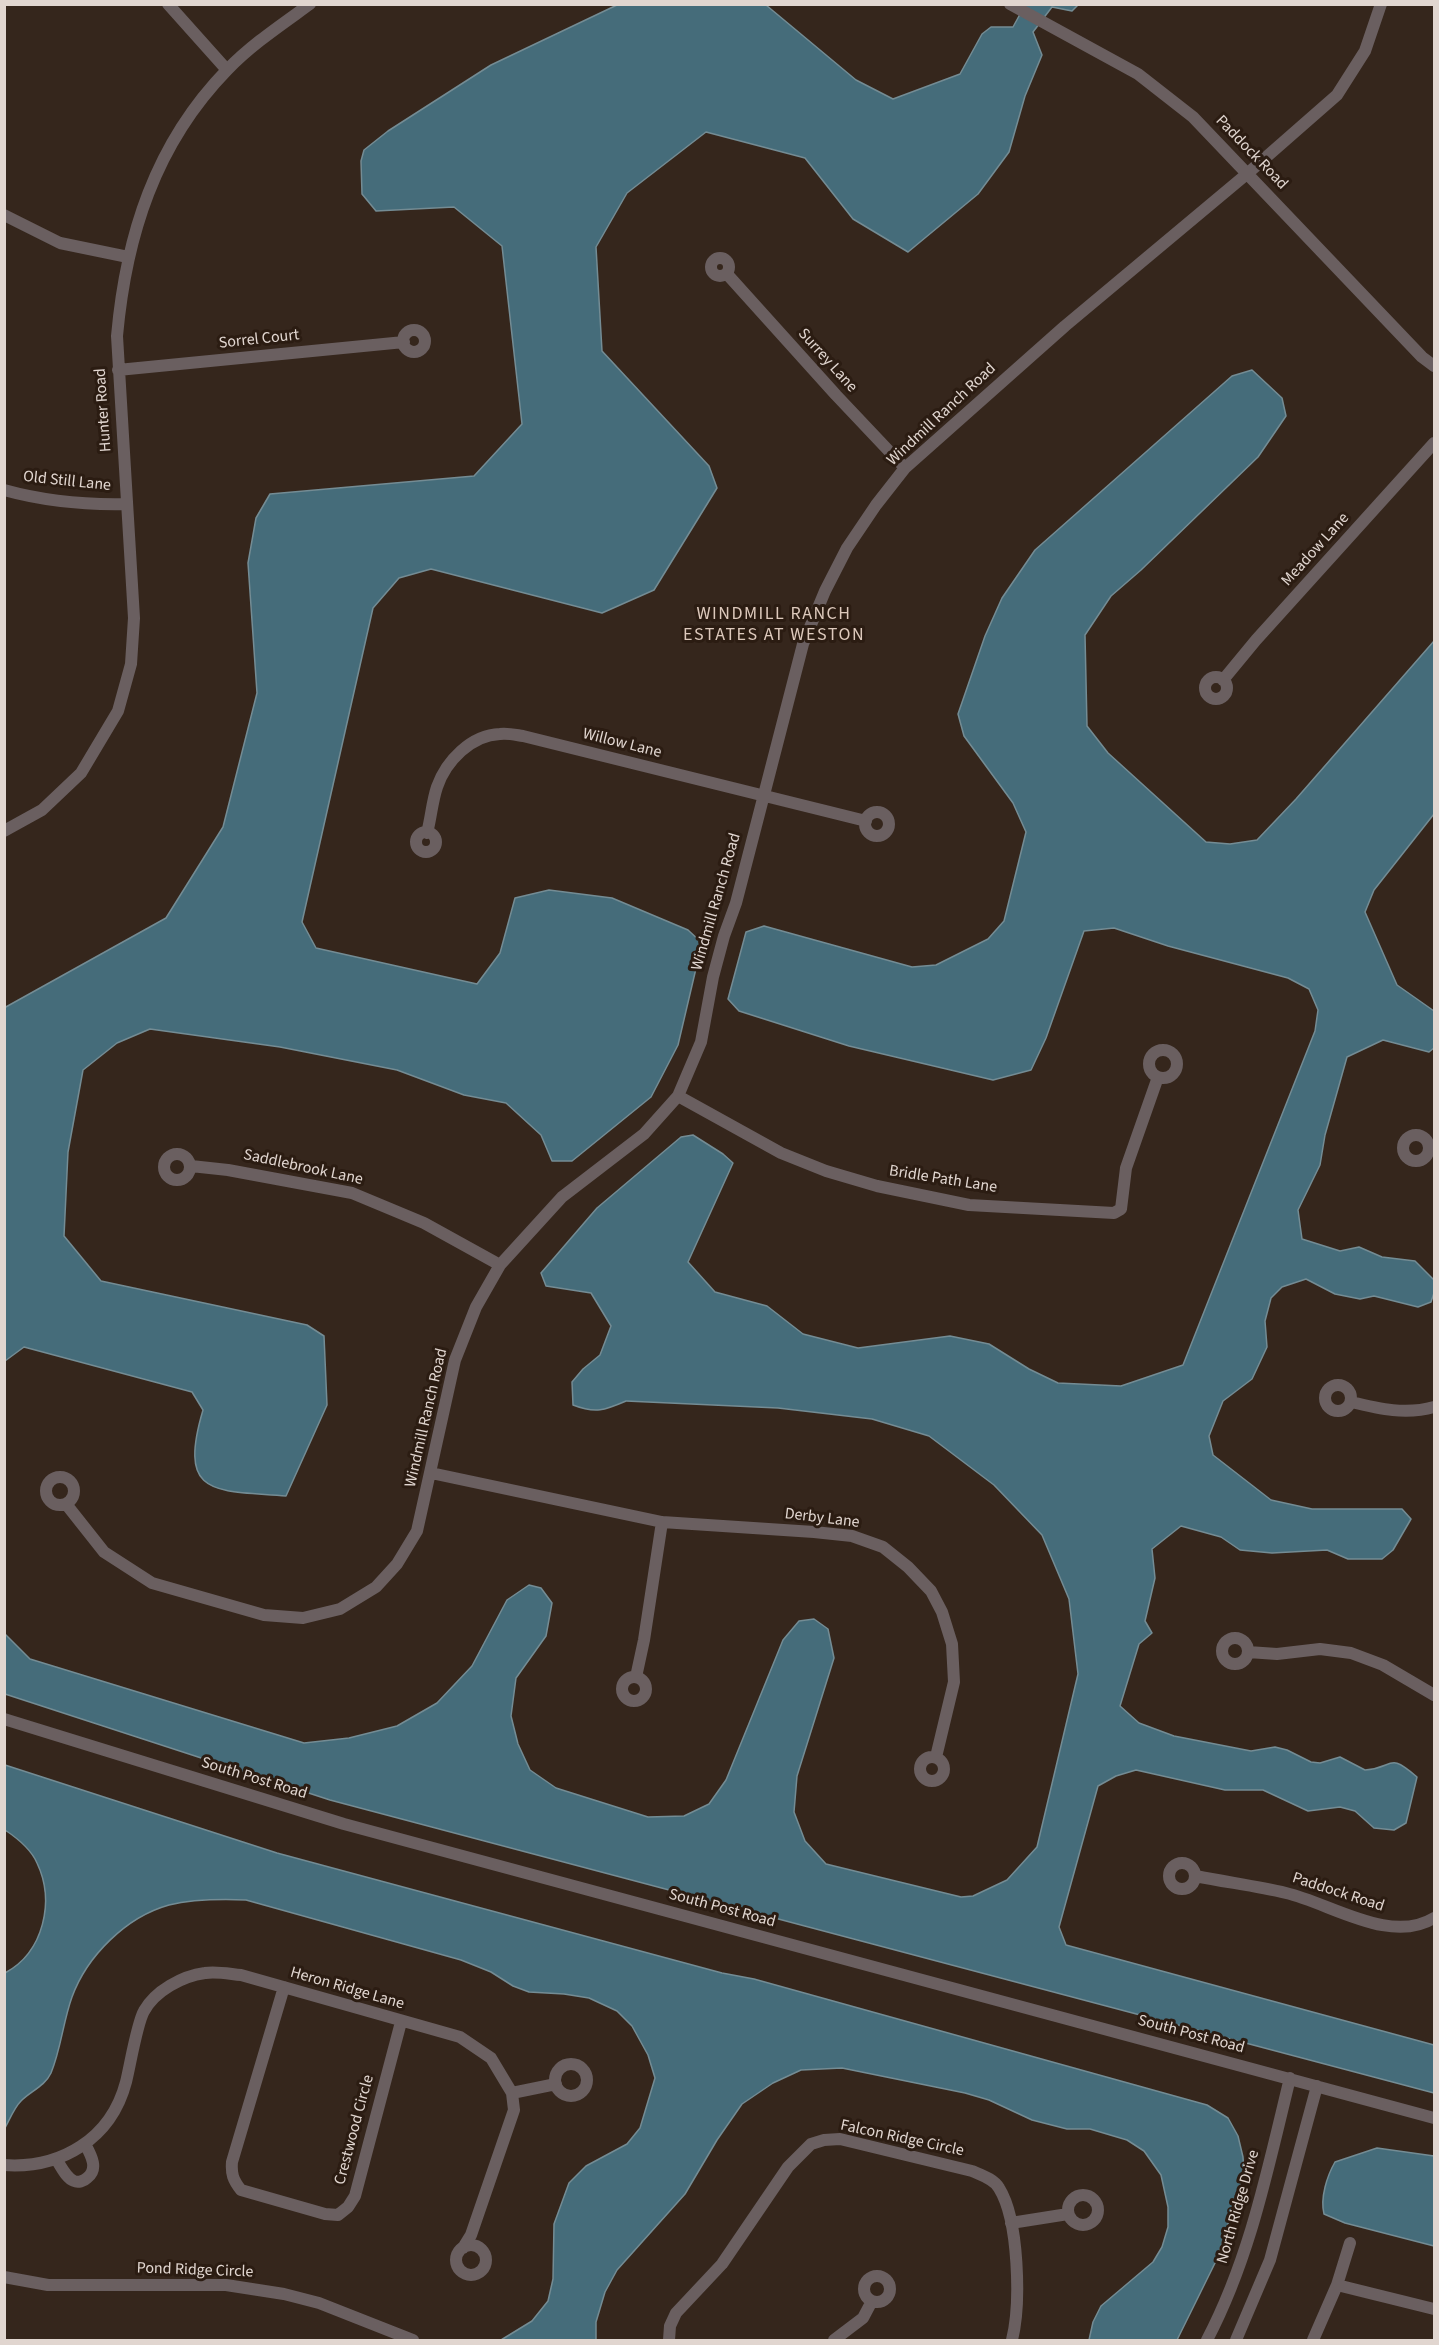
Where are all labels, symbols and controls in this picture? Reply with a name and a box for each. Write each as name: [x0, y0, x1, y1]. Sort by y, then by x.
street label: Paddock Road: [1211, 112, 1291, 194]
street label: Surrey Lane: [793, 325, 861, 397]
street label: Sorrel Court: [218, 326, 300, 354]
street label: Windmill Ranch Road: [883, 360, 1001, 470]
street label: Hunter Road: [91, 367, 117, 453]
street label: Old Still Lane: [22, 468, 112, 496]
street label: Meadow Lane: [1278, 509, 1354, 591]
district label: WINDMILL RANCH ESTATES AT WESTON: [683, 604, 865, 646]
street label: Willow Lane: [581, 725, 663, 763]
street label: Windmill Ranch Road: [688, 831, 746, 973]
street label: Saddlebrook Lane: [242, 1146, 364, 1190]
street label: Bridle Path Lane: [888, 1162, 998, 1198]
street label: Windmill Ranch Road: [402, 1347, 452, 1489]
street label: Derby Lane: [783, 1505, 861, 1533]
street label: South Post Road: [199, 1754, 309, 1804]
street label: Paddock Road: [1290, 1869, 1386, 1917]
street label: South Post Road: [666, 1886, 778, 1932]
street label: Heron Ridge Lane: [288, 1964, 406, 2014]
street label: South Post Road: [1135, 2012, 1247, 2058]
street label: Crestwood Circle: [331, 2073, 379, 2187]
street label: Falcon Ridge Circle: [838, 2117, 966, 2161]
street label: North Ridge Drive: [1214, 2148, 1264, 2266]
street label: Pond Ridge Circle: [136, 2259, 254, 2283]

